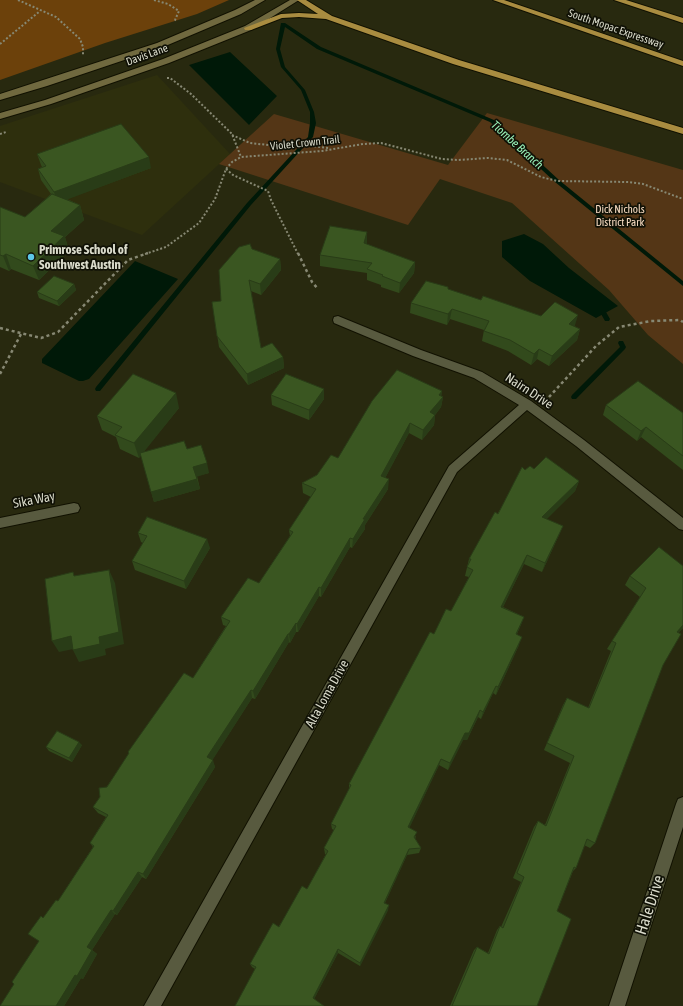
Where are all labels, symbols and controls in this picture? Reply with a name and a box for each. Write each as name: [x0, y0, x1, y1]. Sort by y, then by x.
street label: South Mopac Expressway: [567, 6, 665, 52]
street label: Davis Lane: [124, 41, 170, 69]
water label: Tiombe Branch: [488, 118, 546, 172]
street label: Violet Crown Trail: [270, 133, 340, 153]
park label: Dick Nichols District Park: [595, 203, 645, 229]
place label: Primrose School of Southwest Austin: [39, 242, 127, 273]
marker: Primrose School of Southwest Austin: [26, 252, 36, 262]
street label: Nairn Drive: [502, 370, 556, 412]
street label: Sika Way: [12, 488, 56, 512]
street label: Alta Loma Drive: [302, 657, 352, 731]
street label: Hale Drive: [631, 873, 669, 937]

